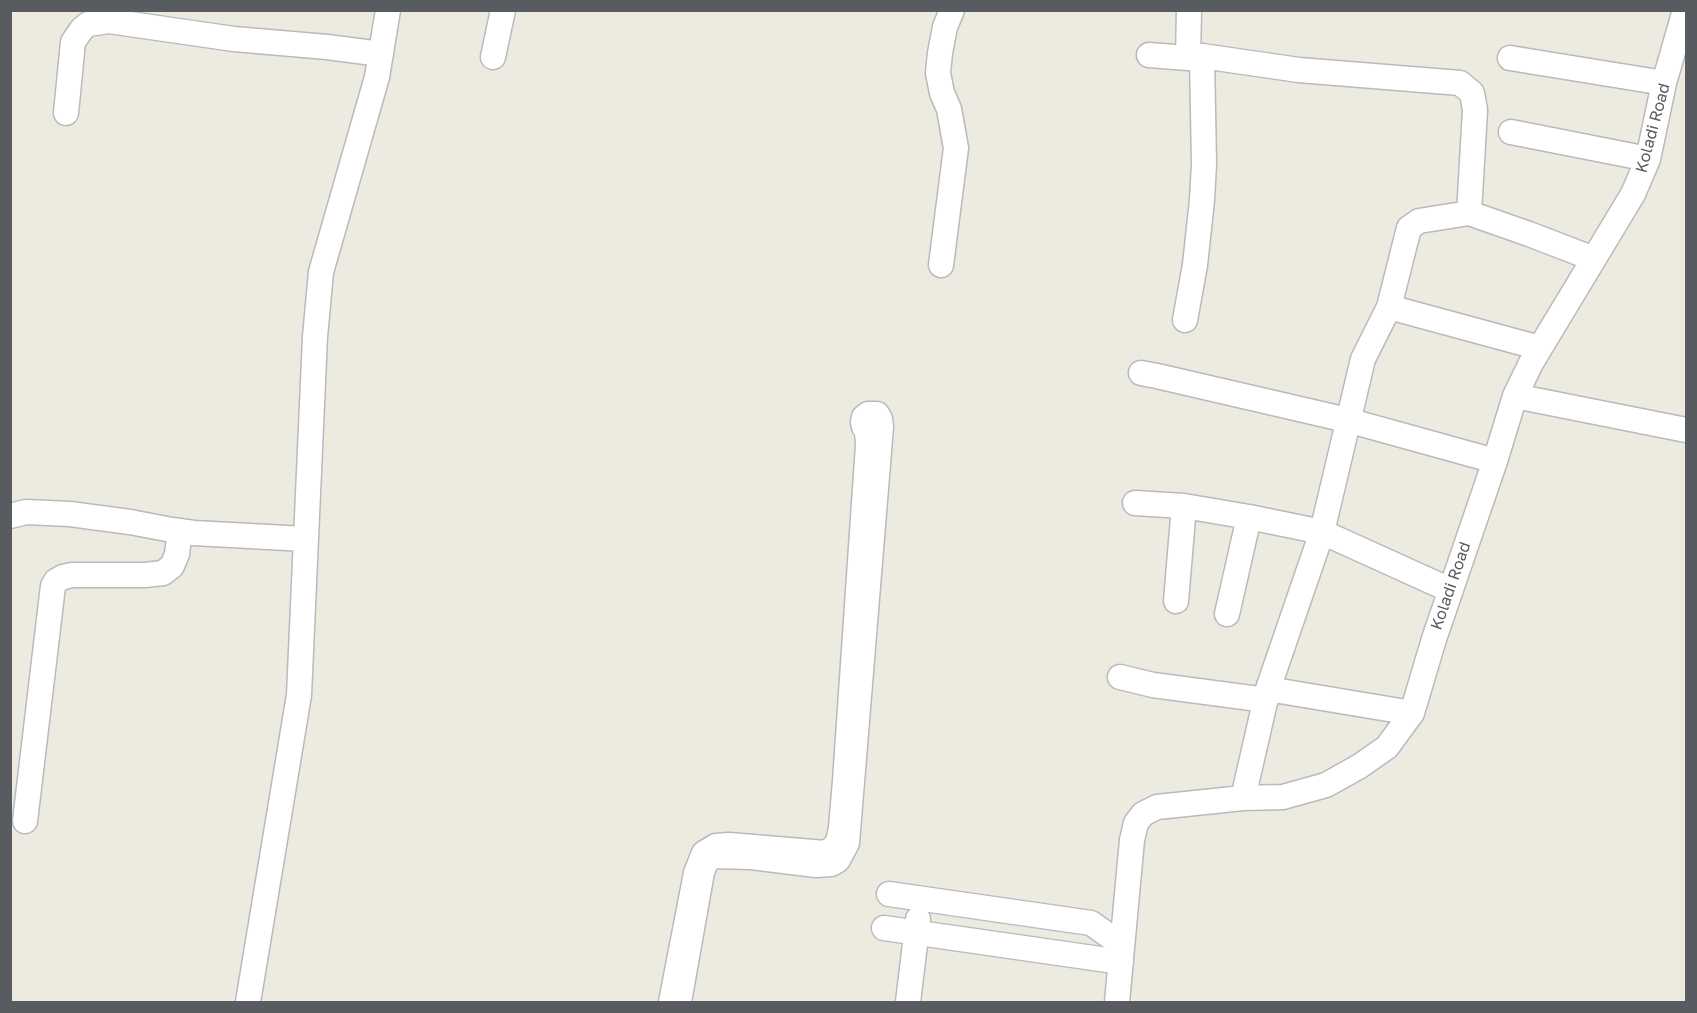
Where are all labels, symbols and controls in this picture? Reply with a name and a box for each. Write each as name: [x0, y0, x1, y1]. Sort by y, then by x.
street label: Koladi Road: [1632, 81, 1674, 175]
street label: Koladi Road: [1427, 539, 1475, 633]

